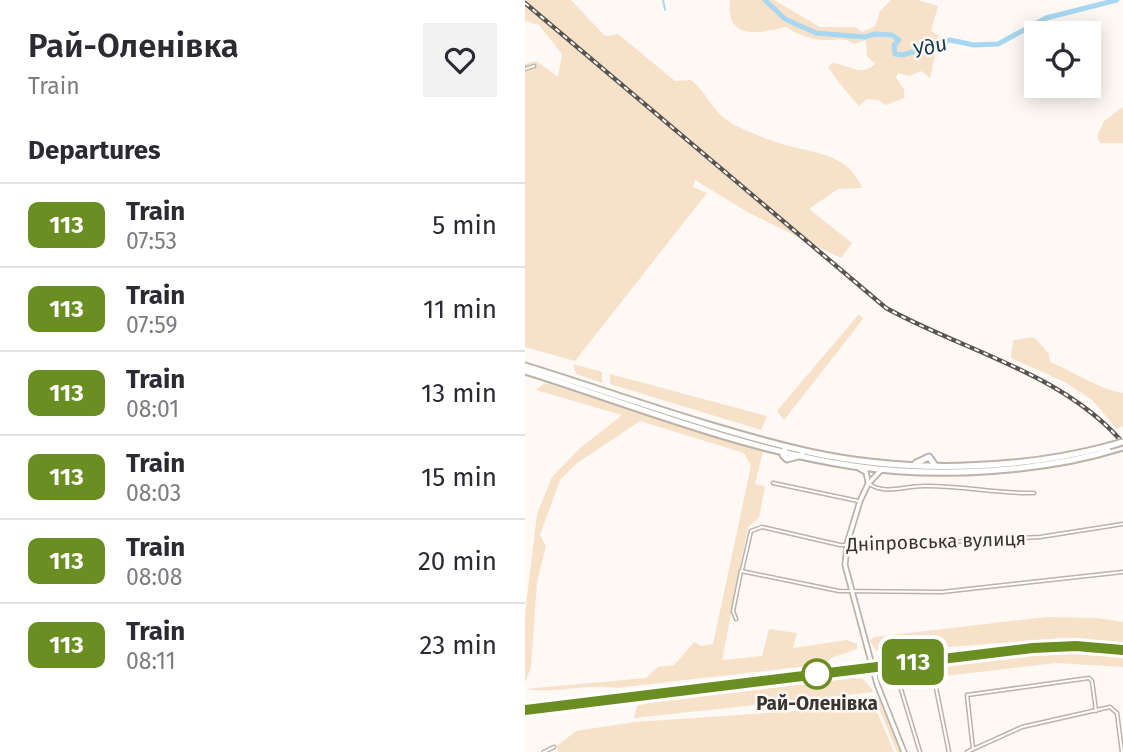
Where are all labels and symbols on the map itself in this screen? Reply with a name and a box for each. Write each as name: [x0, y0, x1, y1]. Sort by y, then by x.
water label: Уди: [910, 30, 950, 64]
street label: Дніпровська вулиця: [845, 527, 1026, 556]
line badge: 113: [873, 639, 953, 685]
marker: Рай-Оленівка: [802, 659, 832, 689]
place label: Рай-Оленівка: [756, 692, 878, 715]

